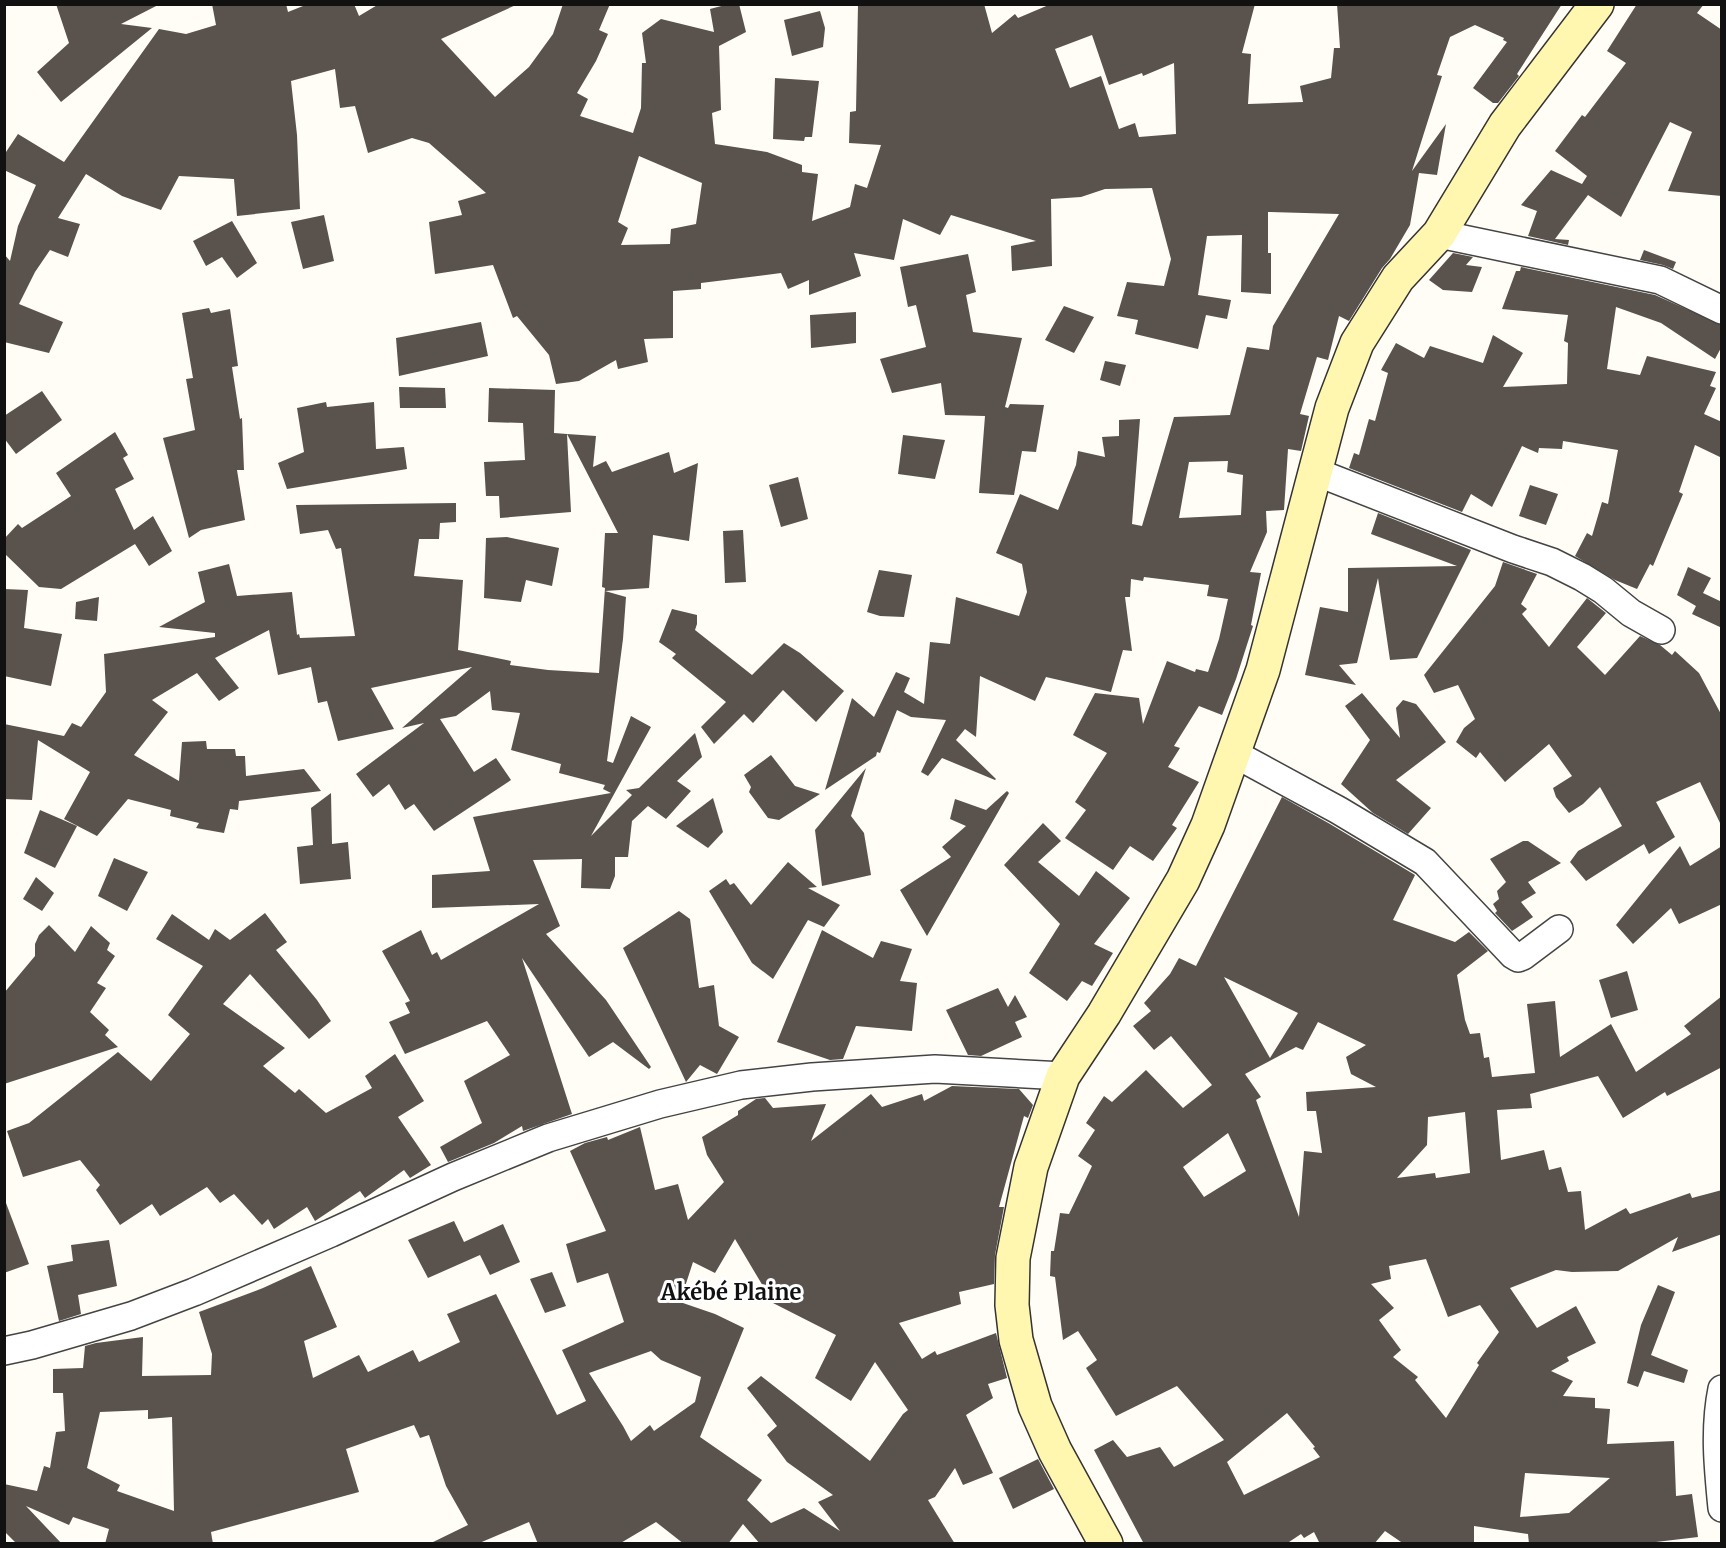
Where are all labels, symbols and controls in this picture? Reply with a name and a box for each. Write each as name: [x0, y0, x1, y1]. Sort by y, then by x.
district label: Akébé Plaine: [660, 1278, 801, 1306]

